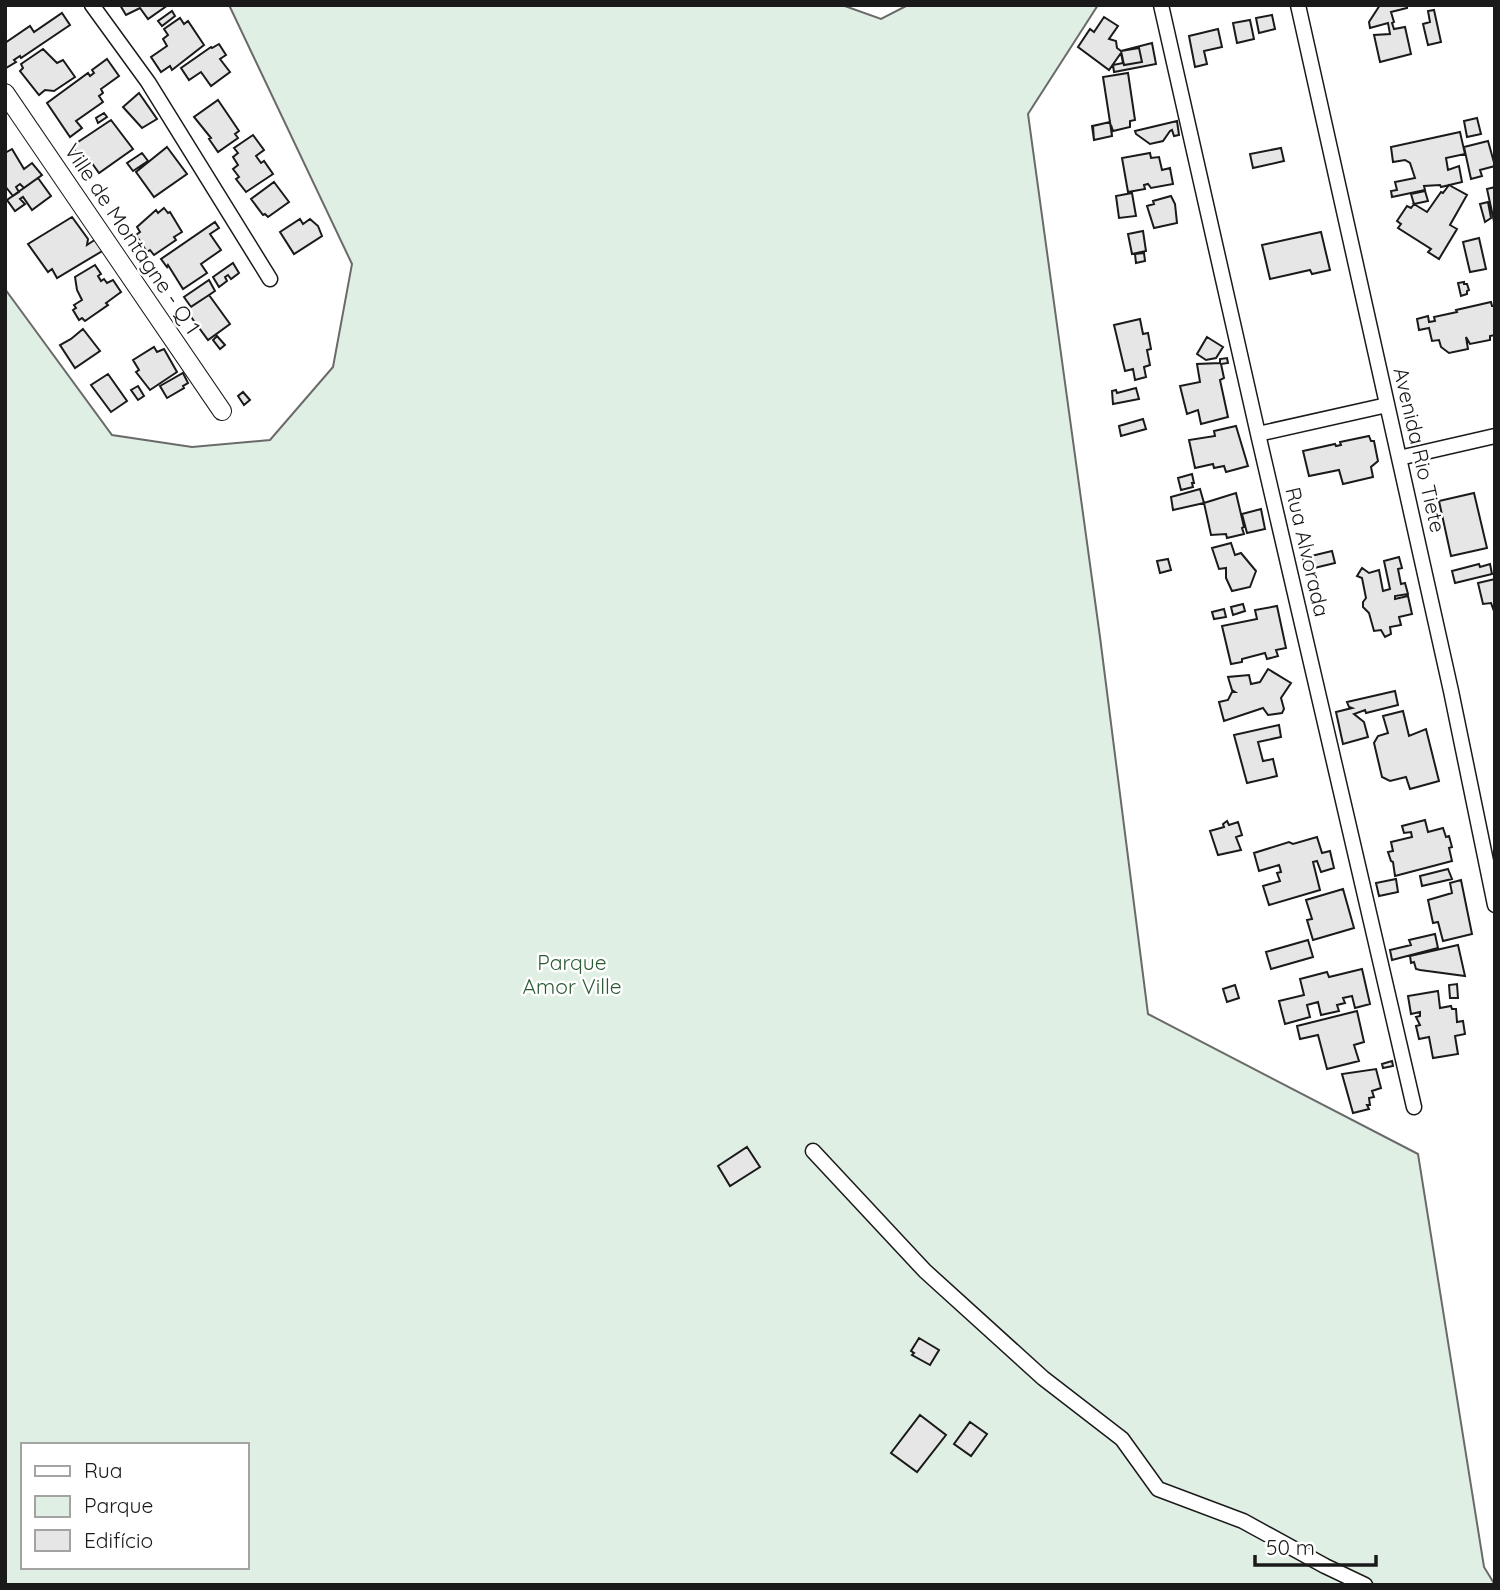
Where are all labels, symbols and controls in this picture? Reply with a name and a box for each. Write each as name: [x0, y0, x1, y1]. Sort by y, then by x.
street label: Ville de Montagne - Q 1: [59, 138, 206, 339]
street label: Avenida Rio Tiete: [1388, 365, 1452, 535]
street label: Rua Alvorada: [1280, 485, 1335, 619]
park label: Parque Amor Ville: [522, 949, 622, 999]
legend: [21, 1443, 248, 1569]
text: Rua: [84, 1457, 123, 1483]
text: Parque: [84, 1492, 153, 1518]
scale bar: [1255, 1524, 1376, 1568]
text: Edifício: [84, 1527, 153, 1553]
text: 50 m: [1266, 1534, 1315, 1560]

